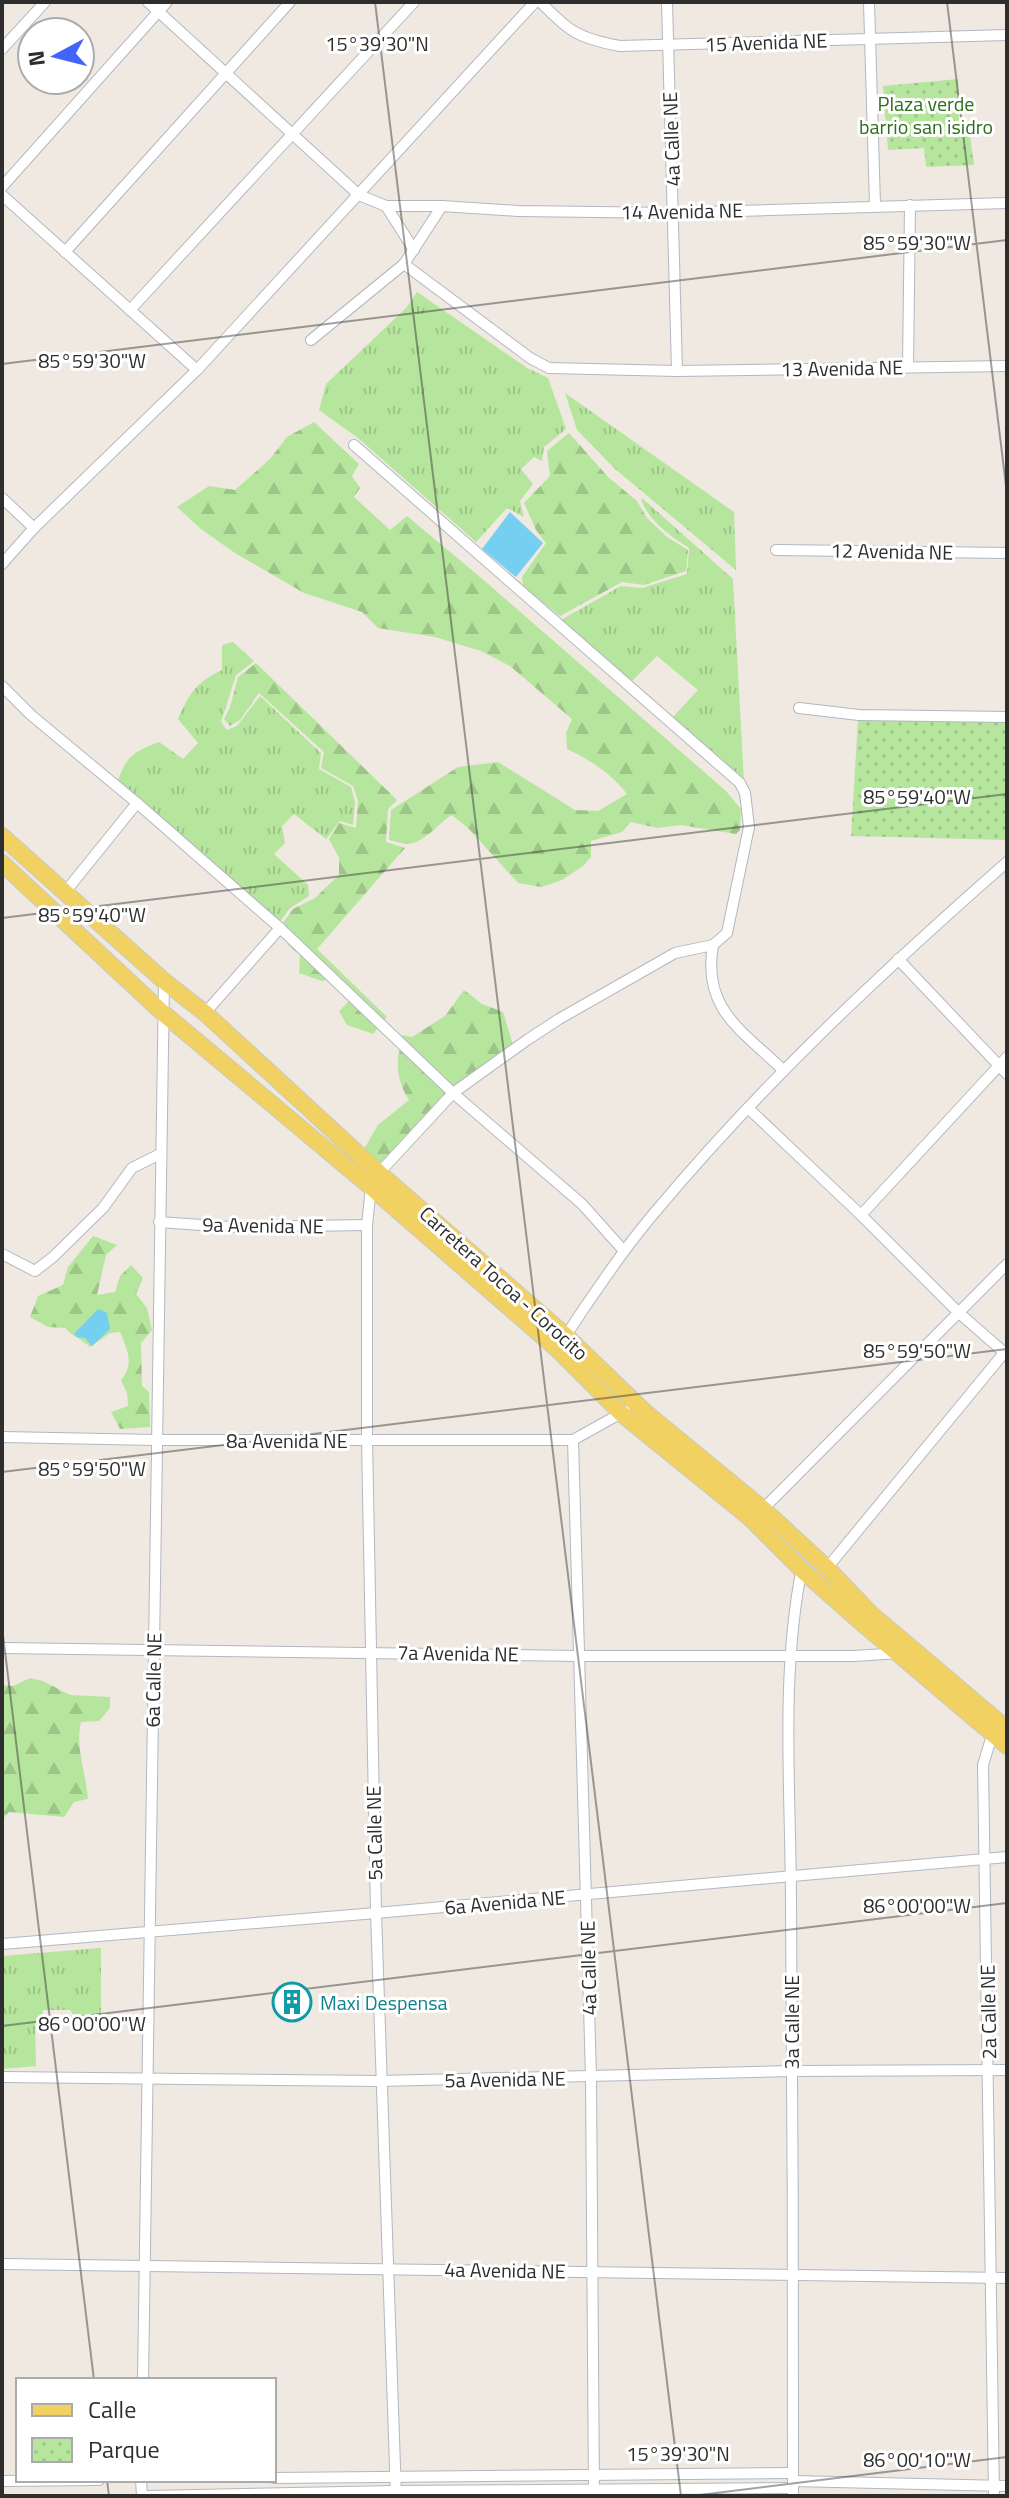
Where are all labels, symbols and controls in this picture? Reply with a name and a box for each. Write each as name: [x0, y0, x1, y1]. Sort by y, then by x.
north arrow: [16, 16, 96, 96]
street label: 15 Avenida NE: [704, 24, 828, 60]
text: 15°39'30"N: [325, 28, 429, 59]
text: N: [18, 49, 54, 68]
park label: Plaza verde barrio san isidro: [859, 88, 993, 142]
street label: 4a Calle NE: [654, 91, 688, 187]
street label: 14 Avenida NE: [620, 194, 744, 228]
text: 85°59'30"W: [863, 227, 971, 258]
text: 85°59'30"W: [38, 345, 146, 376]
street label: 13 Avenida NE: [780, 351, 904, 385]
street label: 12 Avenida NE: [830, 534, 954, 568]
text: 85°59'40"W: [863, 781, 971, 812]
text: 85°59'40"W: [38, 899, 146, 930]
street label: Carretera Tocoa - Corocito: [413, 1198, 595, 1368]
street label: 9a Avenida NE: [202, 1208, 324, 1242]
text: 85°59'50"W: [863, 1335, 971, 1366]
street label: 8a Avenida NE: [226, 1425, 348, 1456]
text: 85°59'50"W: [38, 1453, 146, 1484]
street label: 6a Calle NE: [137, 1632, 169, 1728]
street label: 7a Avenida NE: [397, 1636, 519, 1670]
street label: 5a Calle NE: [358, 1785, 390, 1881]
street label: 6a Avenida NE: [443, 1881, 567, 1923]
text: 86°00'00"W: [863, 1890, 971, 1921]
street label: 4a Calle NE: [572, 1920, 604, 2016]
street label: 2a Calle NE: [972, 1964, 1004, 2060]
street label: 3a Calle NE: [776, 1975, 807, 2069]
building icon: Maxi Despensa: [271, 1981, 313, 2023]
place label: Maxi Despensa: [320, 1987, 448, 2018]
text: 86°00'00"W: [38, 2008, 146, 2039]
street label: 5a Avenida NE: [444, 2062, 566, 2096]
street label: 4a Avenida NE: [444, 2253, 566, 2287]
legend: [16, 2378, 276, 2482]
text: Calle: [88, 2391, 136, 2427]
text: Parque: [88, 2431, 160, 2467]
text: 15°39'30"N: [626, 2438, 730, 2469]
text: 86°00'10"W: [863, 2444, 971, 2475]

